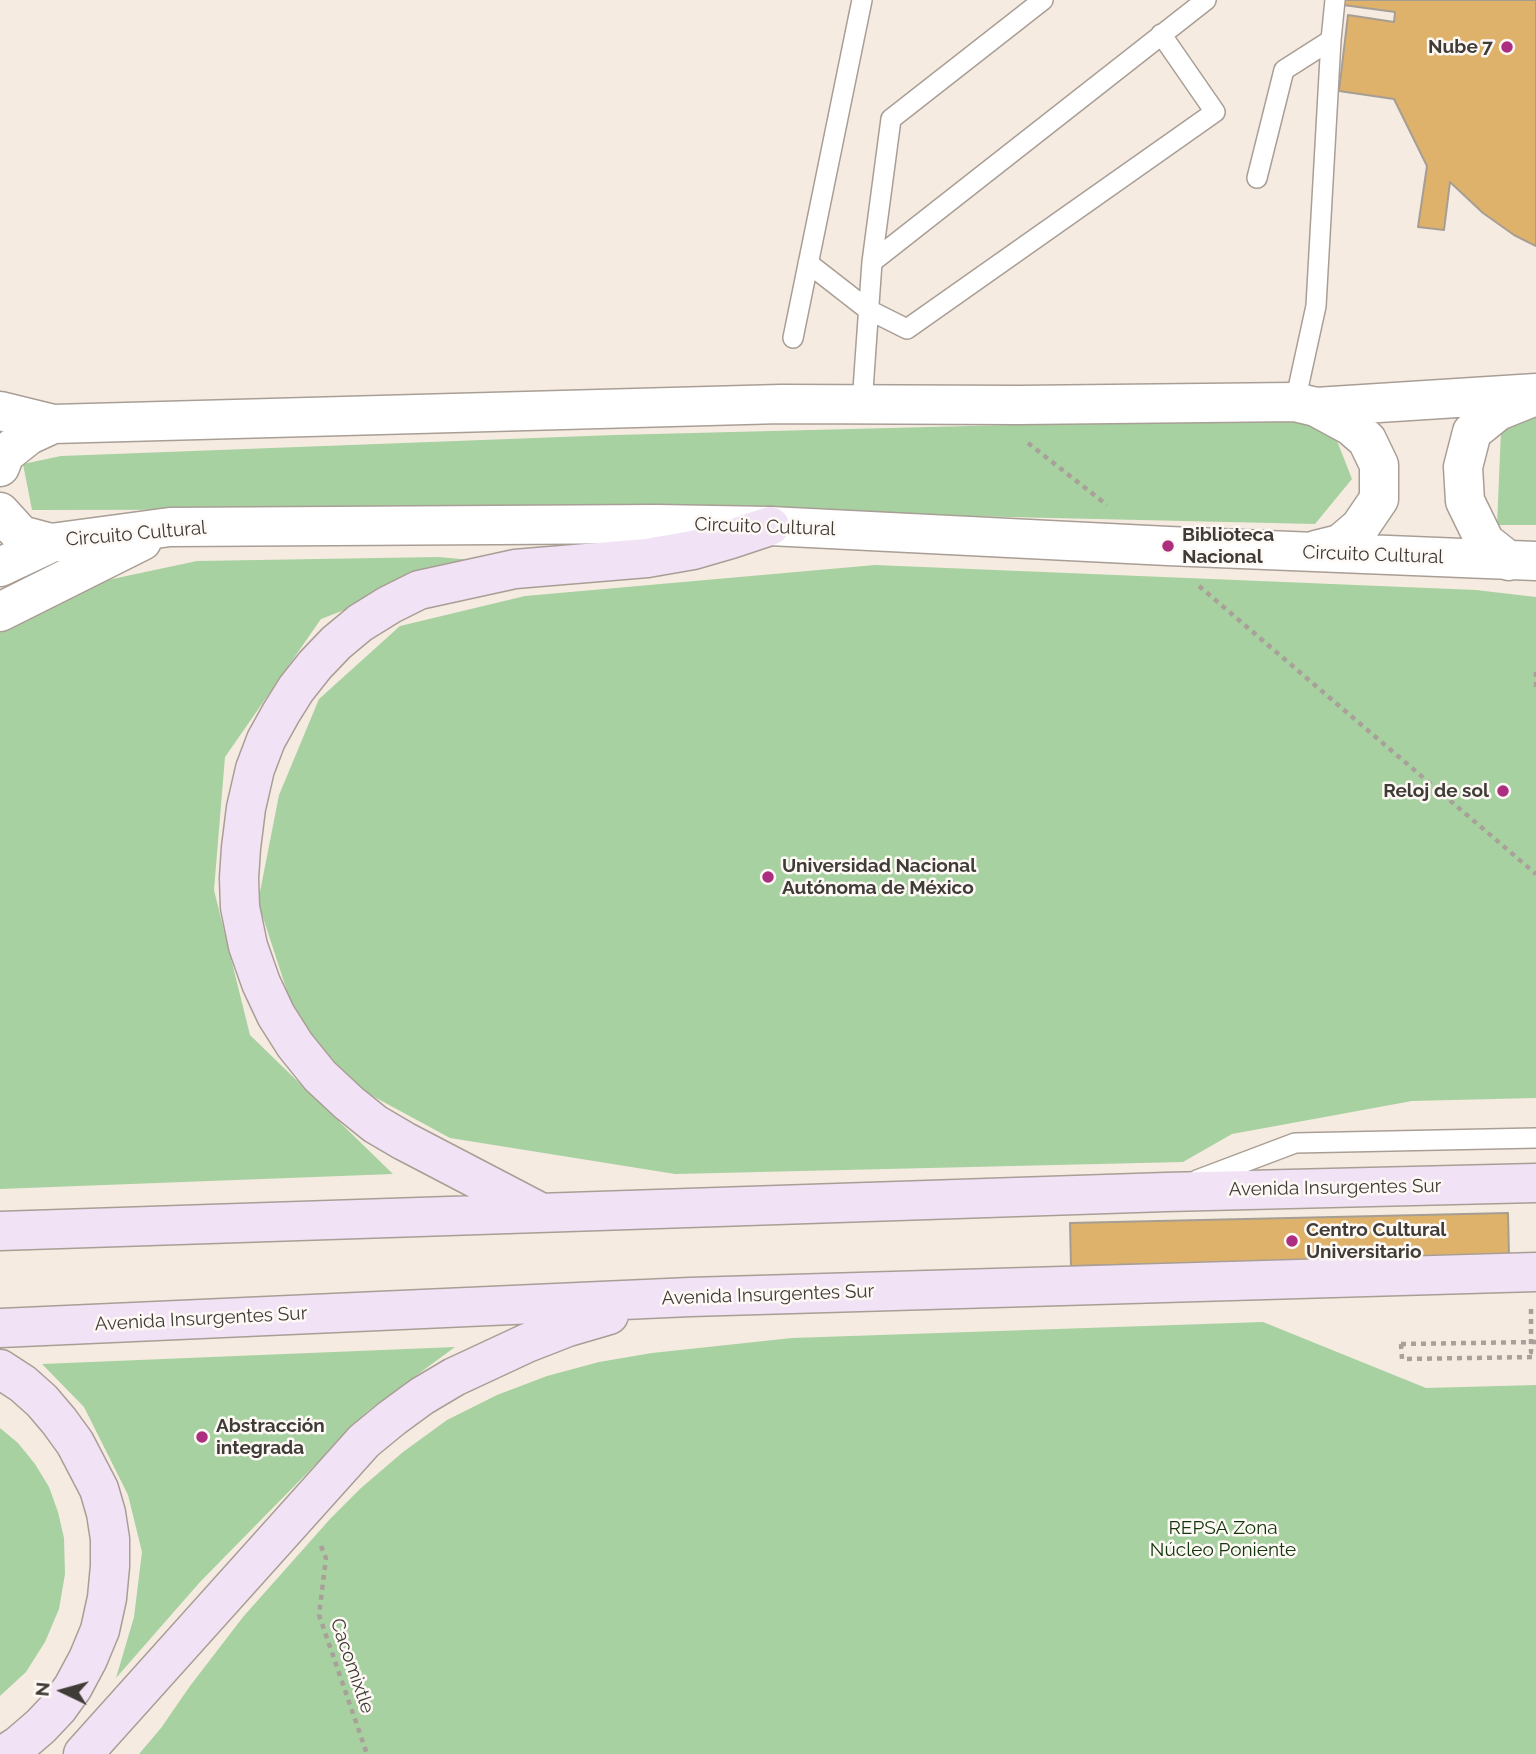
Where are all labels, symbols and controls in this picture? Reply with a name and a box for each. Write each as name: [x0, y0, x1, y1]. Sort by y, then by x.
place label: Nube 7: [1428, 36, 1493, 58]
marker: Nube 7: [1499, 39, 1515, 55]
street label: Circuito Cultural: [694, 513, 836, 541]
street label: Circuito Cultural: [65, 516, 207, 552]
place label: Biblioteca Nacional: [1182, 524, 1274, 568]
marker: Biblioteca Nacional: [1160, 538, 1176, 554]
street label: Circuito Cultural: [1302, 541, 1444, 569]
place label: Reloj de sol: [1383, 780, 1489, 802]
marker: Reloj de sol: [1495, 783, 1511, 799]
place label: Universidad Nacional Autónoma de México: [782, 855, 976, 899]
marker: Universidad Nacional Autónoma de México: [760, 869, 776, 885]
street label: Avenida Insurgentes Sur: [1228, 1175, 1442, 1201]
place label: Centro Cultural Universitario: [1306, 1219, 1446, 1263]
marker: Centro Cultural Universitario: [1284, 1233, 1300, 1249]
street label: Avenida Insurgentes Sur: [661, 1280, 875, 1310]
street label: Avenida Insurgentes Sur: [94, 1302, 308, 1336]
place label: Abstracción integrada: [216, 1415, 325, 1459]
marker: Abstracción integrada: [194, 1429, 210, 1445]
park label: REPSA Zona Núcleo Poniente: [1150, 1517, 1296, 1561]
street label: Cacomixtle: [325, 1616, 379, 1716]
north arrow: [28, 1656, 98, 1726]
text: N: [30, 1681, 54, 1697]

